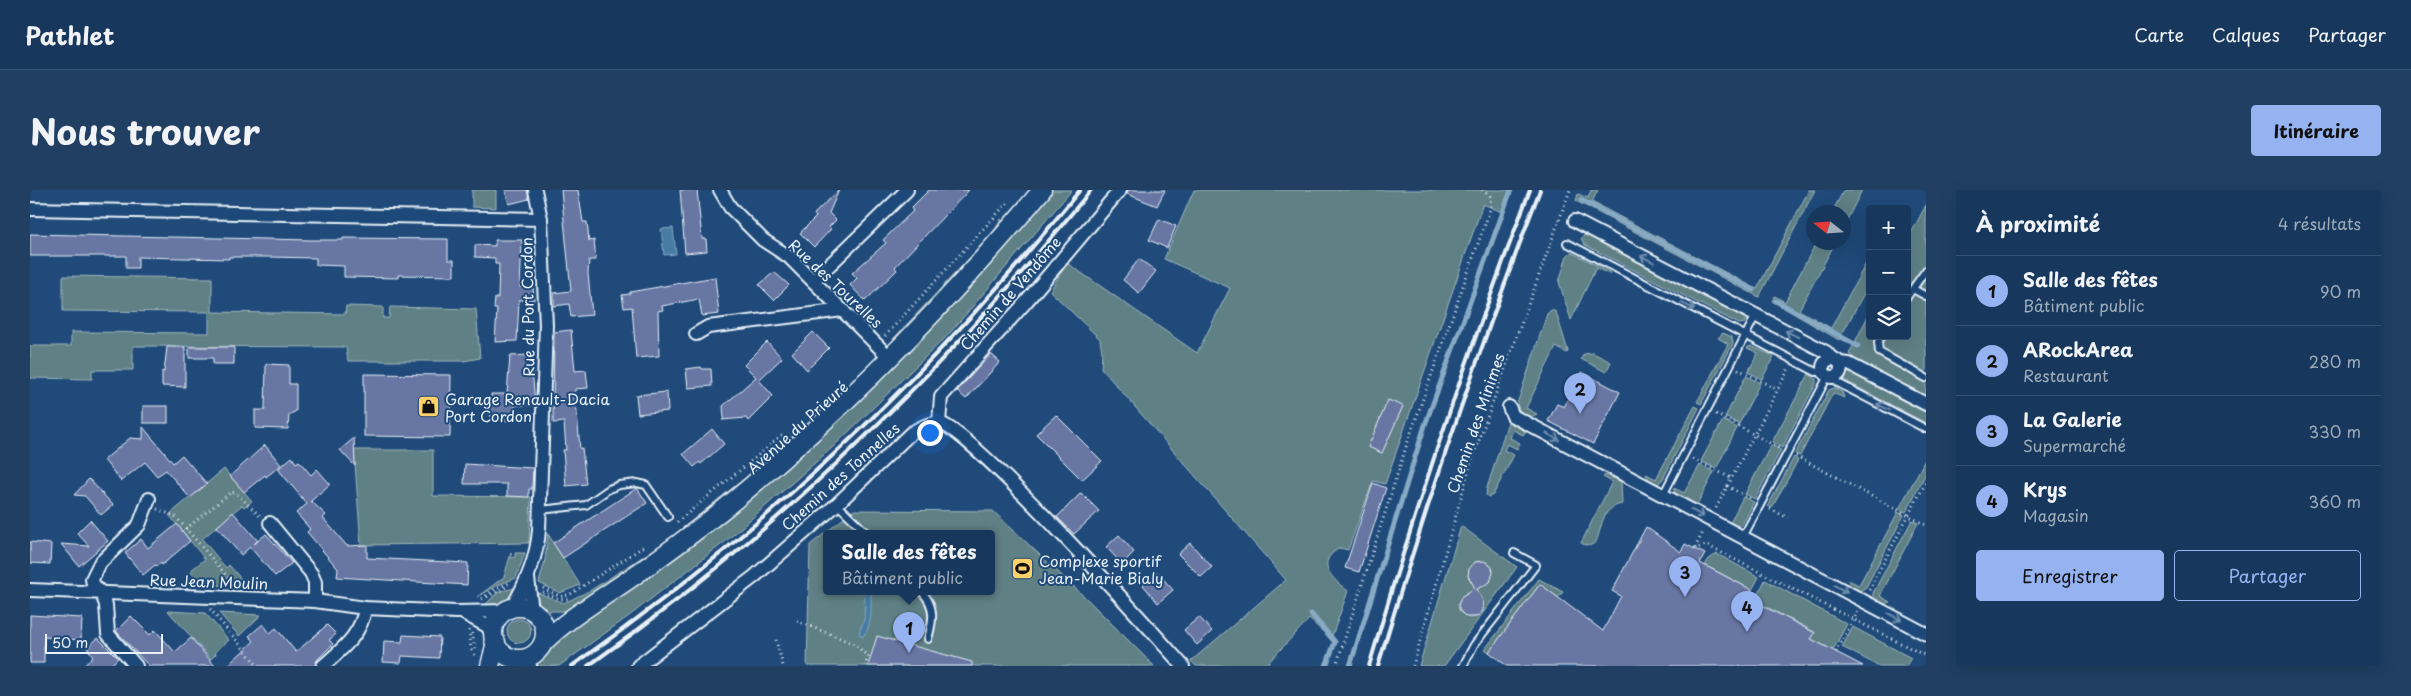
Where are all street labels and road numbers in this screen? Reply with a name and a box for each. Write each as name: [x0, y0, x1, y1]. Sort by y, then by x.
street label: Chemin de Vendôme: [954, 231, 1066, 355]
street label: Rue des Tourelles: [784, 233, 888, 333]
street label: Rue du Port Cordon: [514, 237, 540, 377]
street label: Chemin des Minimes: [1440, 350, 1510, 496]
street label: Avenue du Prieuré: [741, 375, 853, 479]
street label: Chemin des Tonnelles: [776, 416, 904, 536]
street label: Rue Jean Moulin: [149, 567, 269, 595]

